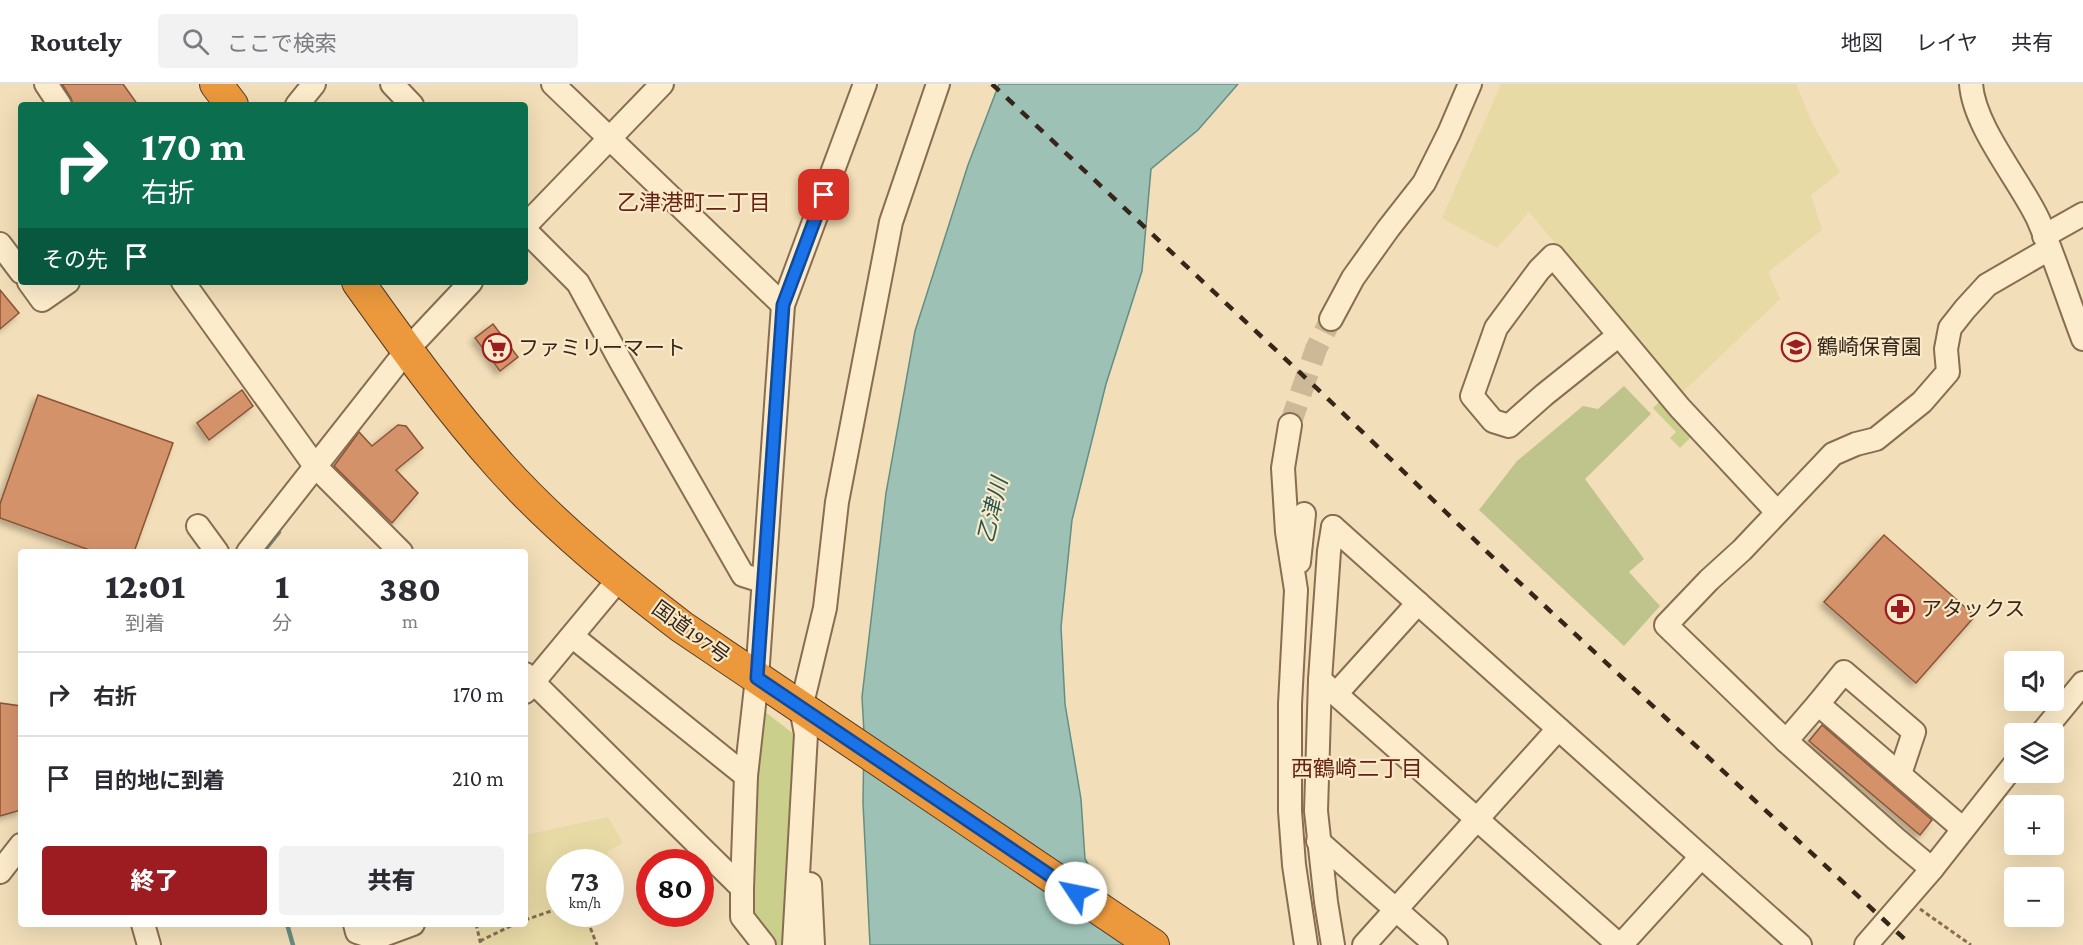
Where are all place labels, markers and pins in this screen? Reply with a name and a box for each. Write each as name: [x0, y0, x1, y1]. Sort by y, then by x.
pin: [798, 169, 849, 220]
school or university icon: 鶴崎保育園: [1780, 331, 1812, 363]
supermarket icon: ファミリーマート: [481, 332, 513, 364]
place label: 鶴崎保育園: [1817, 335, 1922, 359]
place label: ファミリーマート: [518, 336, 686, 360]
pharmacy icon: アタックス: [1884, 593, 1916, 625]
place label: アタックス: [1921, 597, 2025, 621]

